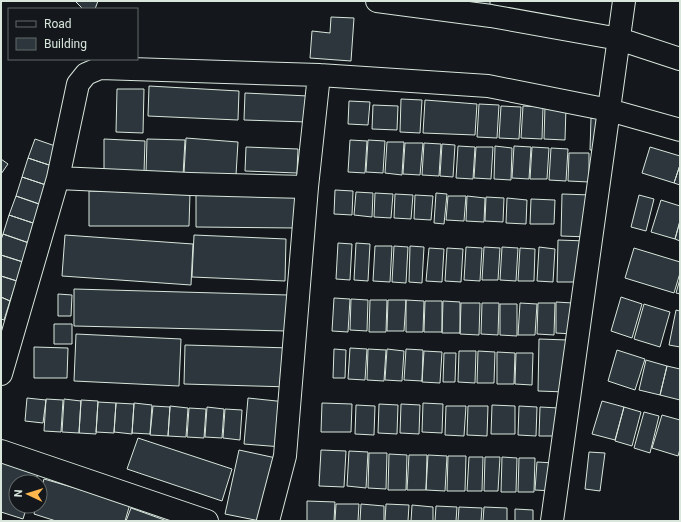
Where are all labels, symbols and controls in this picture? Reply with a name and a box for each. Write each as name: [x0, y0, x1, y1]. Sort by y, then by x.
legend: [8, 8, 138, 60]
text: Road: [44, 17, 72, 31]
text: Building: [44, 37, 87, 51]
north arrow: [8, 474, 48, 514]
text: N: [12, 489, 25, 498]

